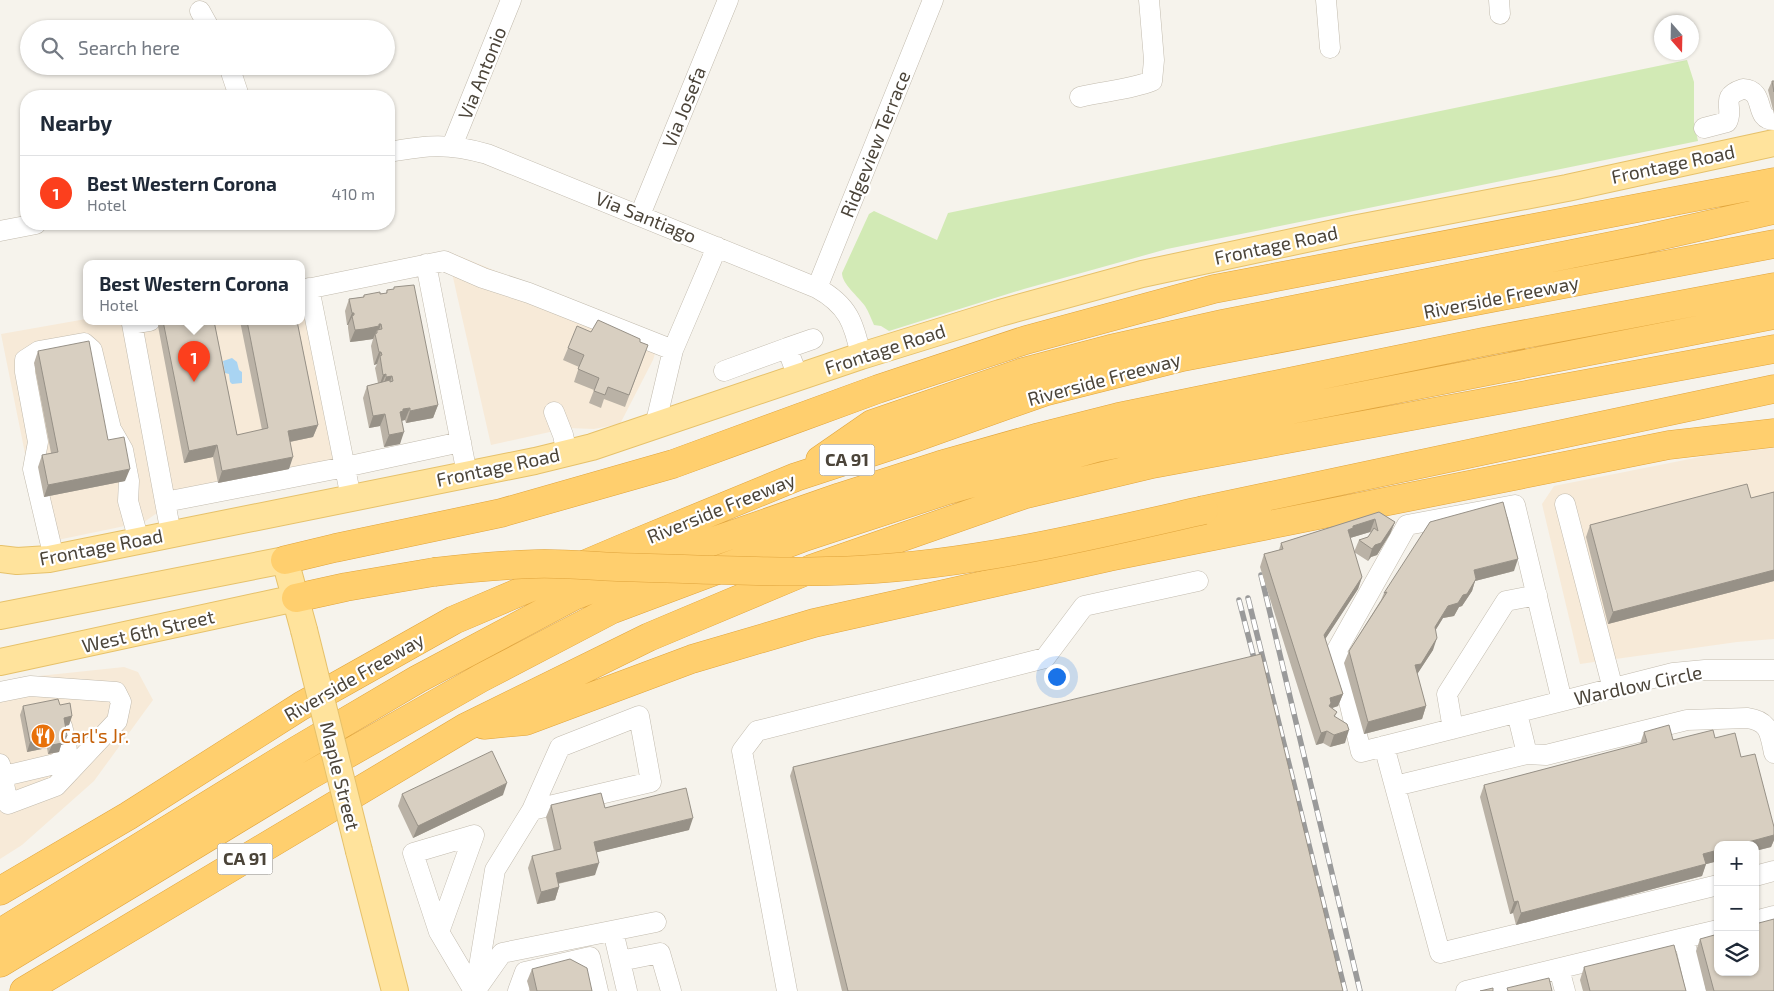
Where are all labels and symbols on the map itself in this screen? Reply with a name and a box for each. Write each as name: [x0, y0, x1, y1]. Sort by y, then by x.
north arrow: [1654, 15, 1699, 60]
street label: Via Antonio: [453, 23, 511, 123]
street label: Via Josefa: [657, 63, 710, 151]
street label: Ridgeview Terrace: [835, 67, 914, 221]
street label: Frontage Road: [1609, 139, 1737, 188]
street label: Via Santiago: [592, 186, 700, 247]
street label: Frontage Road: [1212, 220, 1340, 269]
street label: Riverside Freeway: [1421, 270, 1581, 323]
street label: Frontage Road: [822, 318, 948, 379]
pin: 1: [178, 341, 210, 382]
street label: Riverside Freeway: [1025, 347, 1183, 410]
street label: Frontage Road: [434, 442, 562, 491]
road number: CA 91: [820, 444, 874, 476]
street label: Riverside Freeway: [643, 467, 798, 548]
street label: Frontage Road: [37, 523, 165, 570]
street label: West 6th Street: [79, 604, 216, 657]
street label: Riverside Freeway: [280, 627, 428, 726]
street label: Wardlow Circle: [1572, 660, 1704, 709]
your location: [1044, 664, 1070, 690]
street label: Maple Street: [316, 719, 365, 833]
restaurant icon: Carl's Jr.: [30, 723, 56, 749]
place label: Carl's Jr.: [60, 724, 129, 747]
road number: CA 91: [218, 844, 272, 874]

